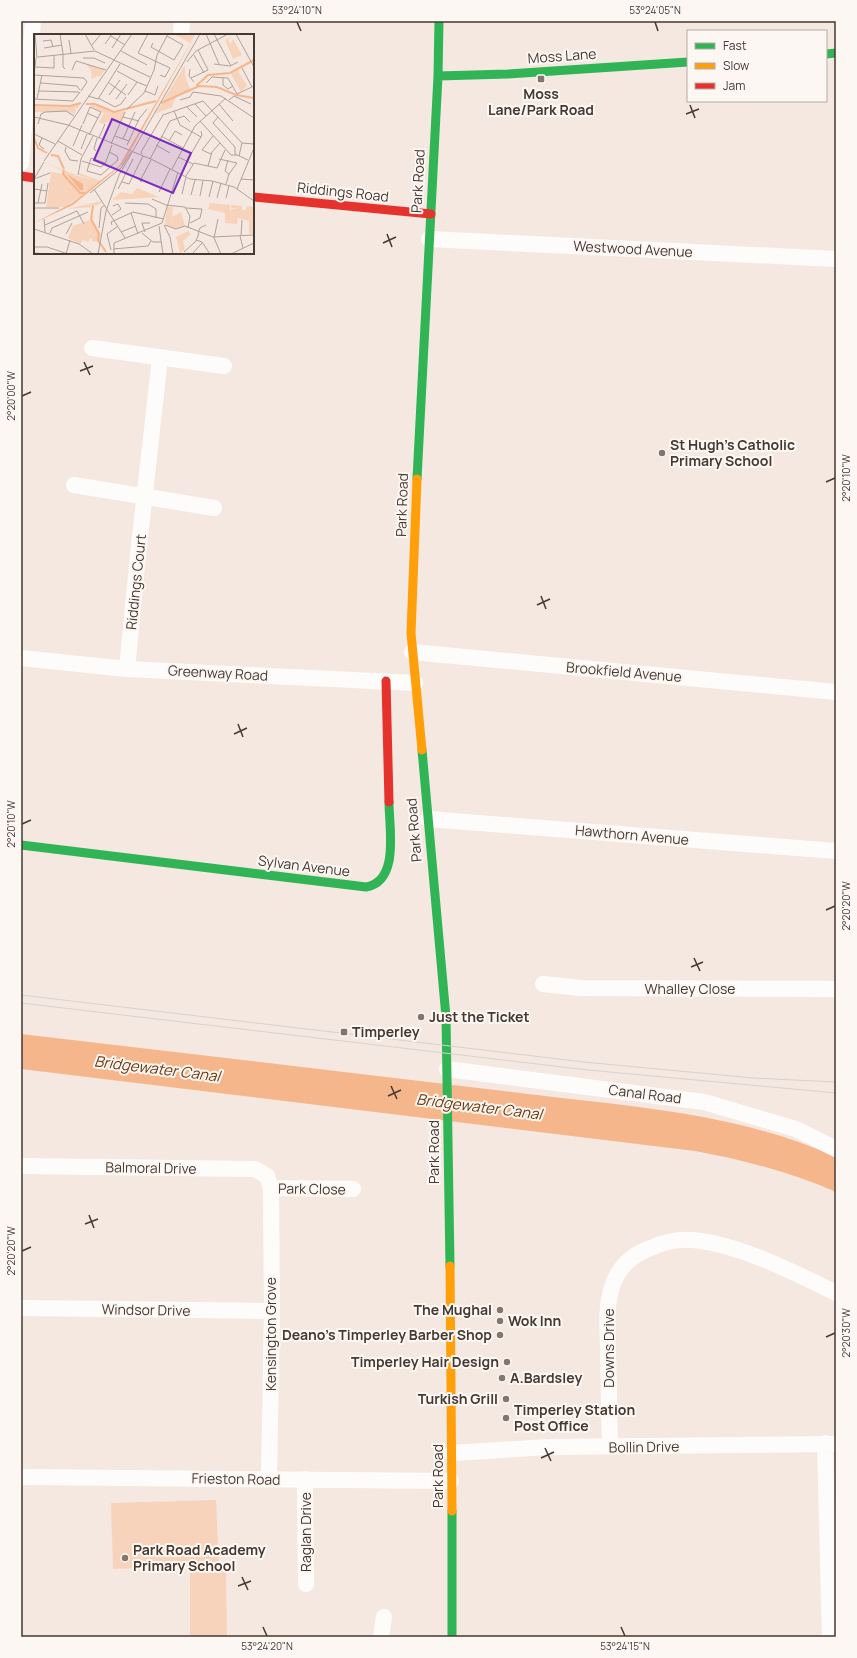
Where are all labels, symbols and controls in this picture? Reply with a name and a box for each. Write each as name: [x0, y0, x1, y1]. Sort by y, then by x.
text: 53°24'10"N: [272, 3, 322, 17]
text: 53°24'05"N: [629, 3, 681, 17]
legend: [687, 30, 827, 102]
inset map: [34, 34, 254, 254]
text: Fast: [723, 37, 747, 54]
street label: Moss Lane: [527, 44, 597, 67]
text: Slow: [723, 57, 749, 74]
marker: Moss Lane/Park Road: [536, 74, 546, 84]
text: Jam: [723, 77, 745, 94]
place label: Moss Lane/Park Road: [488, 84, 594, 119]
street label: Park Road: [406, 149, 429, 213]
street label: Riddings Road: [296, 177, 390, 206]
street label: Westwood Avenue: [573, 236, 693, 261]
text: 2°20'00"W: [4, 371, 18, 421]
place label: St Hugh's Catholic Primary School: [670, 435, 795, 470]
marker: St Hugh's Catholic Primary School: [657, 448, 667, 458]
text: 2°20'10"W: [839, 454, 853, 502]
street label: Park Road: [391, 473, 412, 537]
street label: Riddings Court: [121, 533, 150, 631]
street label: Brookfield Avenue: [565, 657, 683, 686]
street label: Greenway Road: [167, 660, 269, 685]
street label: Park Road: [401, 797, 426, 863]
text: 2°20'10"W: [4, 800, 18, 848]
street label: Hawthorn Avenue: [574, 820, 690, 849]
street label: Sylvan Avenue: [257, 850, 351, 881]
text: 2°20'20"W: [839, 881, 853, 931]
street label: Whalley Close: [645, 979, 736, 998]
place label: Just the Ticket: [429, 1007, 530, 1026]
marker: Just the Ticket: [416, 1012, 426, 1022]
place label: Timperley: [352, 1022, 420, 1041]
marker: Timperley: [339, 1027, 349, 1037]
water label: Bridgewater Canal: [93, 1050, 224, 1087]
street label: Canal Road: [608, 1080, 683, 1107]
water label: Bridgewater Canal: [415, 1088, 546, 1125]
street label: Park Road: [424, 1120, 443, 1184]
street label: Balmoral Drive: [105, 1157, 197, 1178]
street label: Park Close: [278, 1178, 346, 1199]
text: 2°20'20"W: [4, 1226, 18, 1276]
street label: Kensington Grove: [261, 1277, 280, 1391]
street label: Windsor Drive: [101, 1299, 191, 1320]
place label: The Mughal: [413, 1300, 492, 1319]
marker: The Mughal: [495, 1305, 505, 1315]
street label: Downs Drive: [599, 1308, 618, 1388]
text: 2°20'30"W: [839, 1308, 853, 1358]
place label: Wok Inn: [508, 1311, 561, 1330]
marker: Wok Inn: [495, 1316, 505, 1326]
place label: Deano's Timperley Barber Shop: [282, 1325, 492, 1344]
marker: Deano's Timperley Barber Shop: [495, 1330, 505, 1340]
place label: Timperley Hair Design: [351, 1352, 499, 1371]
marker: Timperley Hair Design: [502, 1357, 512, 1367]
place label: A.Bardsley: [510, 1368, 582, 1387]
marker: A.Bardsley: [497, 1373, 507, 1383]
place label: Turkish Grill: [418, 1389, 498, 1408]
marker: Turkish Grill: [501, 1394, 511, 1404]
place label: Timperley Station Post Office: [514, 1400, 635, 1435]
marker: Timperley Station Post Office: [501, 1413, 511, 1423]
street label: Bollin Drive: [609, 1436, 679, 1457]
street label: Park Road: [428, 1444, 447, 1508]
street label: Frieston Road: [191, 1468, 281, 1489]
street label: Raglan Drive: [296, 1492, 315, 1572]
place label: Park Road Academy Primary School: [133, 1540, 266, 1575]
marker: Park Road Academy Primary School: [120, 1553, 130, 1563]
text: 53°24'20"N: [241, 1639, 293, 1653]
text: 53°24'15"N: [600, 1639, 650, 1653]

